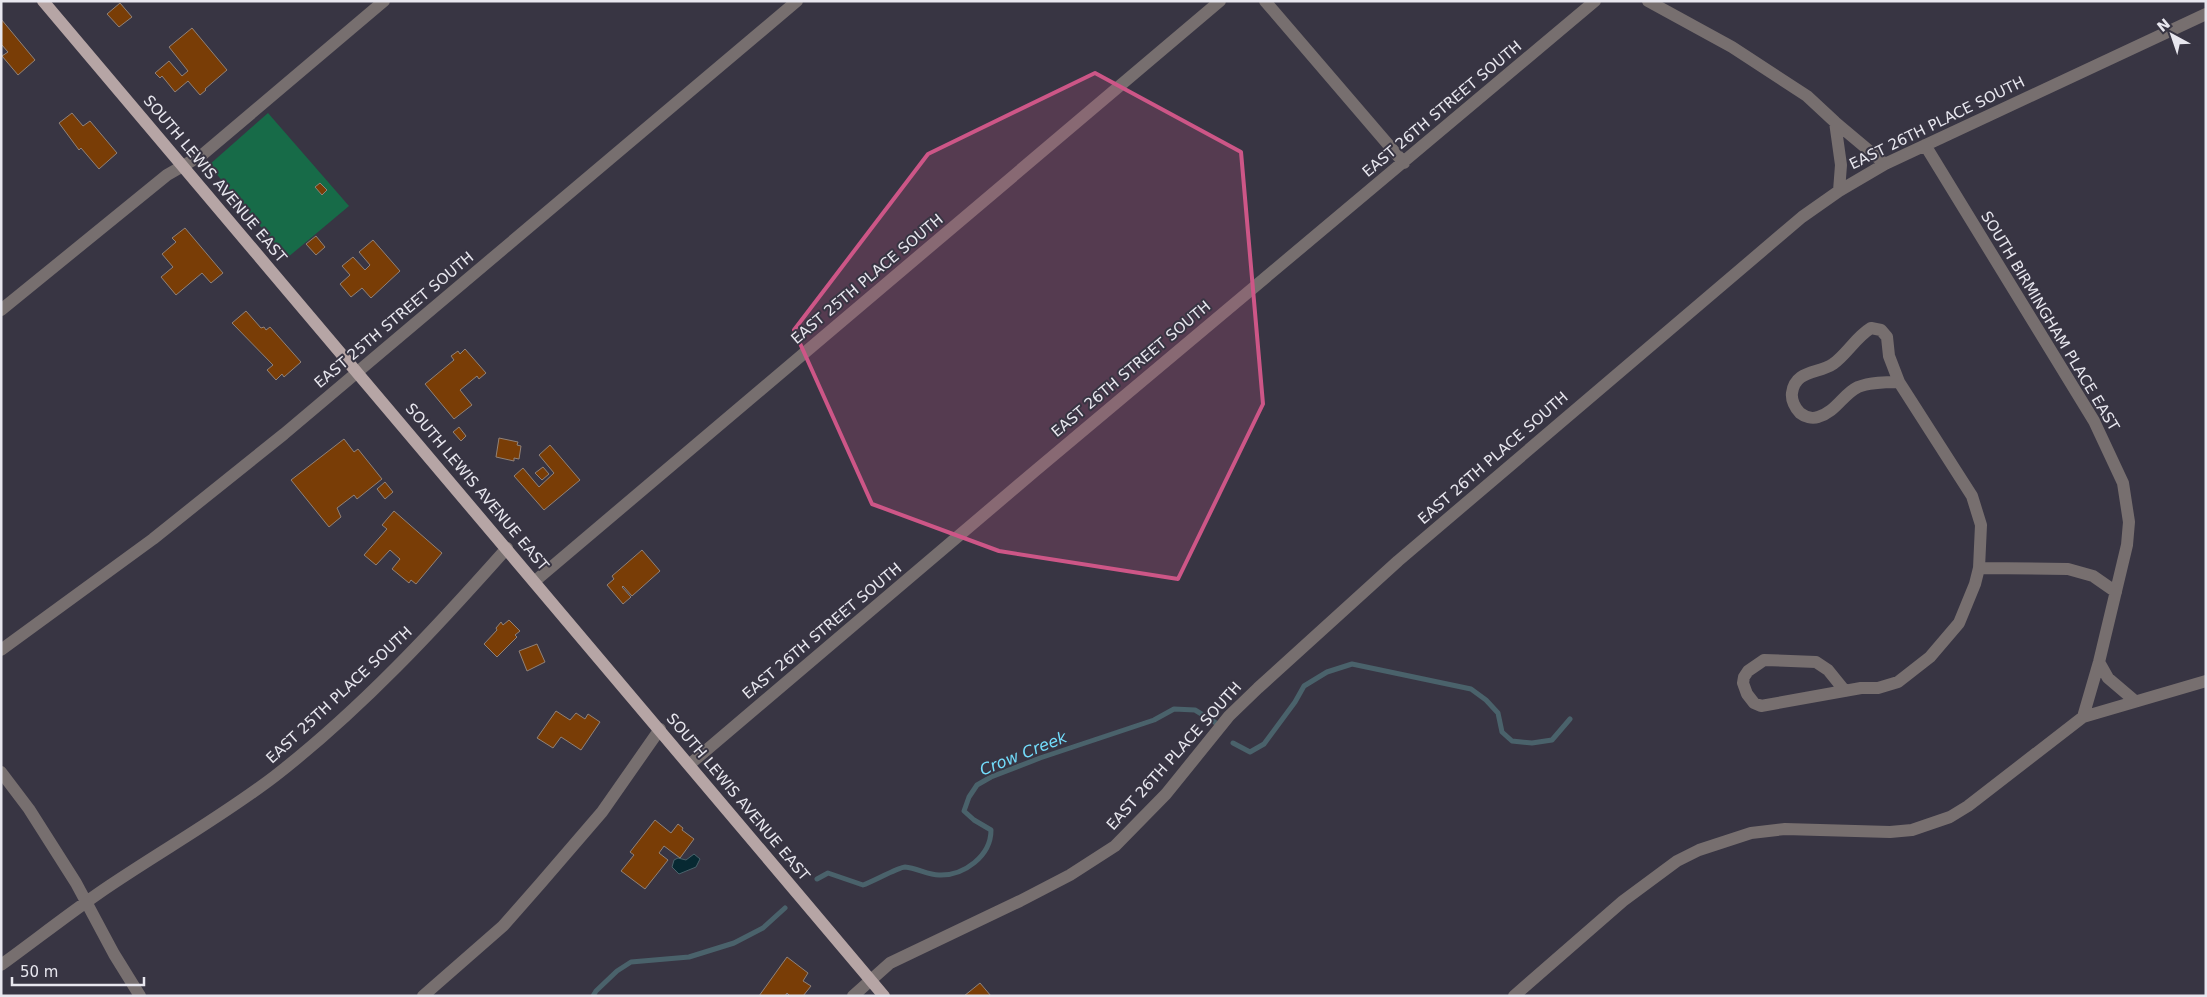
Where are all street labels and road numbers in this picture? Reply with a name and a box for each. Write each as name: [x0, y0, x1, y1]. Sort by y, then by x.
street label: EAST 26TH STREET SOUTH: [1359, 37, 1525, 181]
street label: EAST 26TH PLACE SOUTH: [1846, 73, 2028, 173]
street label: SOUTH LEWIS AVENUE EAST: [140, 92, 291, 267]
street label: SOUTH BIRMINGHAM PLACE EAST: [1977, 208, 2123, 435]
street label: EAST 25TH PLACE SOUTH: [787, 210, 947, 348]
street label: EAST 25TH STREET SOUTH: [311, 248, 477, 392]
street label: EAST 26TH STREET SOUTH: [1048, 297, 1214, 441]
street label: EAST 26TH PLACE SOUTH: [1414, 388, 1572, 528]
street label: SOUTH LEWIS AVENUE EAST: [402, 400, 553, 575]
street label: EAST 26TH STREET SOUTH: [739, 559, 905, 703]
street label: EAST 25TH PLACE SOUTH: [262, 623, 416, 767]
street label: EAST 26TH PLACE SOUTH: [1103, 678, 1245, 834]
street label: SOUTH LEWIS AVENUE EAST: [663, 710, 814, 885]

